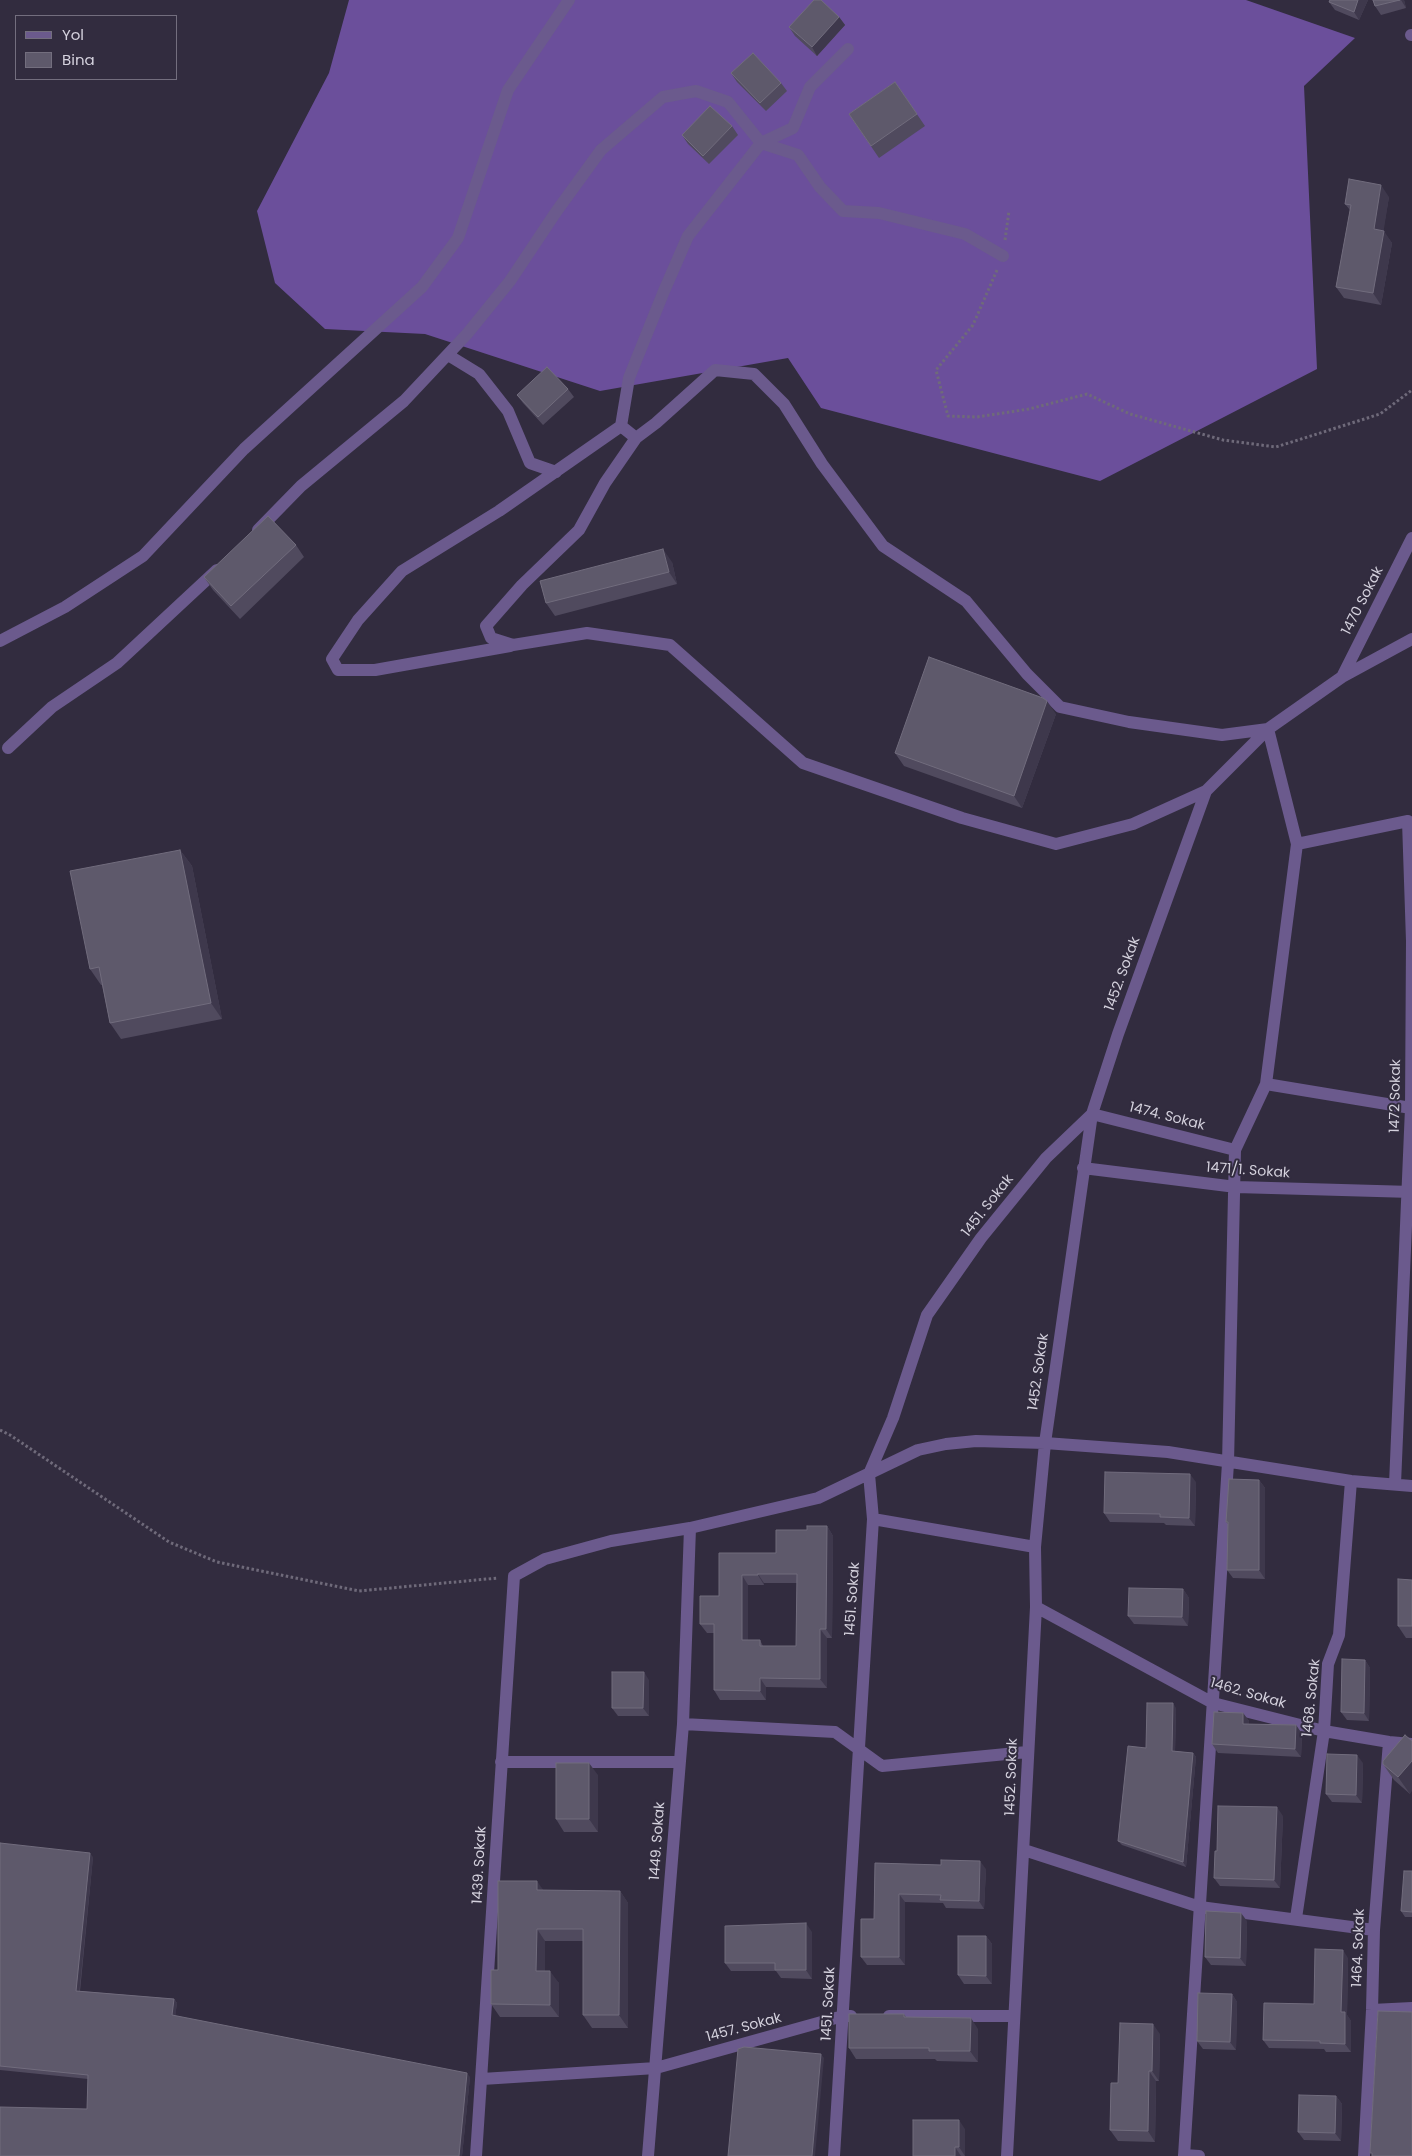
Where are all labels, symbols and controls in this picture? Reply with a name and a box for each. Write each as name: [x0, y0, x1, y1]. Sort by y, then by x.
legend: [15, 15, 178, 80]
text: Yol: [62, 24, 84, 45]
text: Bina: [62, 49, 95, 70]
street label: 1470 Sokak: [1339, 564, 1387, 638]
street label: 1452. Sokak: [1102, 935, 1144, 1013]
street label: 1472 Sokak: [1387, 1059, 1405, 1133]
street label: 1474. Sokak: [1127, 1099, 1207, 1135]
street label: 1471/1. Sokak: [1205, 1160, 1291, 1182]
street label: 1451. Sokak: [959, 1172, 1017, 1240]
street label: 1452. Sokak: [1025, 1332, 1053, 1412]
street label: 1451. Sokak: [842, 1561, 864, 1637]
street label: 1468. Sokak: [1300, 1658, 1324, 1738]
street label: 1462. Sokak: [1208, 1675, 1288, 1713]
street label: 1452. Sokak: [1002, 1738, 1022, 1816]
street label: 1449. Sokak: [647, 1801, 669, 1881]
street label: 1439. Sokak: [470, 1826, 490, 1904]
street label: 1464. Sokak: [1349, 1908, 1369, 1988]
street label: 1451. Sokak: [819, 1966, 839, 2042]
street label: 1457. Sokak: [704, 2010, 784, 2046]

